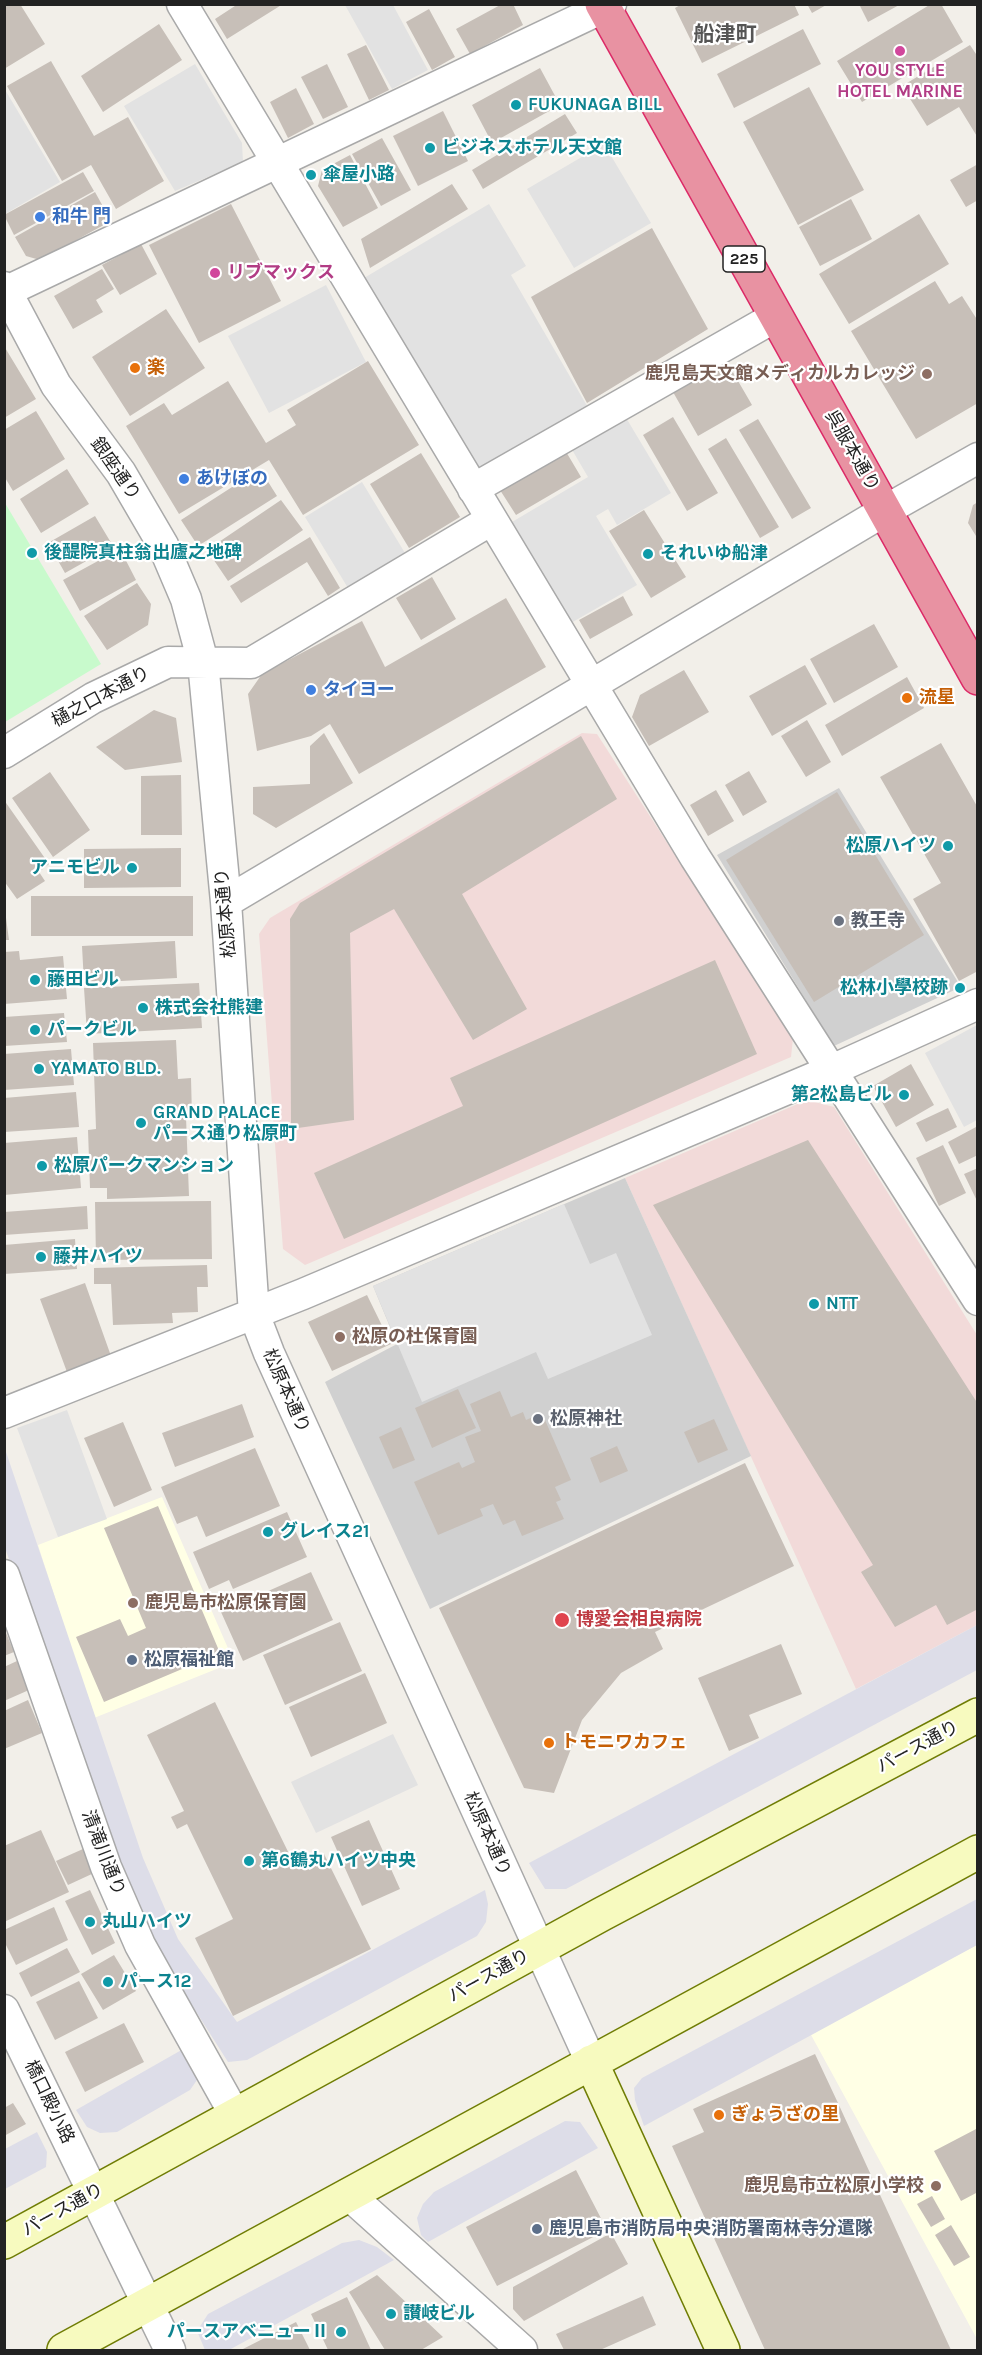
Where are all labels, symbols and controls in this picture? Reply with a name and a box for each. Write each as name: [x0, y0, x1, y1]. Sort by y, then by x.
district label: 船津町: [694, 22, 756, 48]
marker: YOU STYLE HOTEL MARINE: [893, 44, 907, 58]
place label: YOU STYLE HOTEL MARINE: [837, 60, 963, 103]
place label: FUKUNAGA BILL: [528, 94, 662, 116]
marker: FUKUNAGA BILL: [509, 98, 523, 112]
place label: ビジネスホテル天文館: [442, 137, 622, 159]
marker: ビジネスホテル天文館: [423, 141, 437, 155]
place label: 傘屋小路: [323, 164, 395, 186]
marker: 傘屋小路: [304, 168, 318, 182]
place label: 和牛 門: [52, 206, 111, 228]
marker: 和牛 門: [33, 210, 47, 224]
road number: 225: [723, 246, 765, 272]
place label: リブマックス: [227, 262, 335, 284]
marker: リブマックス: [208, 266, 222, 280]
place label: 楽: [147, 357, 165, 379]
marker: 楽: [128, 361, 142, 375]
place label: 鹿児島天文館メディカルカレッジ: [645, 363, 915, 385]
marker: 鹿児島天文館メディカルカレッジ: [920, 367, 934, 381]
street label: 呉服本通り: [820, 407, 884, 495]
street label: 銀座通り: [86, 433, 144, 505]
place label: あけぼの: [196, 468, 268, 490]
marker: あけぼの: [177, 472, 191, 486]
place label: 後醍院真柱翁出廬之地碑: [44, 542, 242, 564]
place label: それいゆ船津: [660, 543, 768, 565]
marker: 後醍院真柱翁出廬之地碑: [25, 546, 39, 560]
marker: それいゆ船津: [641, 547, 655, 561]
street label: 樋之口本通り: [48, 662, 154, 732]
place label: タイヨー: [323, 679, 395, 701]
marker: タイヨー: [304, 683, 318, 697]
place label: 流星: [919, 687, 955, 709]
marker: 流星: [900, 691, 914, 705]
place label: 松原ハイツ: [846, 835, 936, 857]
marker: 松原ハイツ: [941, 839, 955, 853]
place label: アニモビル: [30, 857, 120, 879]
marker: アニモビル: [125, 861, 139, 875]
street label: 松原本通り: [211, 867, 241, 959]
place label: 教王寺: [851, 910, 905, 932]
marker: 教王寺: [832, 914, 846, 928]
place label: 藤田ビル: [47, 969, 119, 991]
marker: 藤田ビル: [28, 973, 42, 987]
place label: 松林小學校跡: [840, 977, 948, 999]
marker: 松林小學校跡: [953, 981, 967, 995]
place label: 株式会社熊建: [155, 997, 263, 1019]
marker: 株式会社熊建: [136, 1001, 150, 1015]
place label: パークビル: [47, 1019, 137, 1041]
marker: パークビル: [28, 1023, 42, 1037]
place label: YAMATO BLD.: [51, 1058, 161, 1080]
marker: YAMATO BLD.: [32, 1062, 46, 1076]
place label: 第2松島ビル: [791, 1084, 892, 1106]
marker: 第2松島ビル: [897, 1088, 911, 1102]
place label: GRAND PALACE パース通り松原町: [153, 1102, 297, 1144]
marker: GRAND PALACE パース通り松原町: [134, 1116, 148, 1130]
place label: 松原パークマンション: [54, 1155, 234, 1177]
marker: 松原パークマンション: [35, 1159, 49, 1173]
place label: 藤井ハイツ: [53, 1246, 143, 1268]
marker: 藤井ハイツ: [34, 1250, 48, 1264]
place label: NTT: [826, 1293, 858, 1315]
marker: NTT: [807, 1297, 821, 1311]
place label: 松原の杜保育園: [352, 1326, 478, 1348]
marker: 松原の杜保育園: [333, 1330, 347, 1344]
street label: 松原本通り: [258, 1345, 314, 1437]
place label: 松原神社: [550, 1408, 622, 1430]
marker: 松原神社: [531, 1412, 545, 1426]
place label: グレイス21: [280, 1521, 369, 1543]
marker: グレイス21: [261, 1525, 275, 1539]
place label: 鹿児島市松原保育園: [145, 1592, 307, 1614]
marker: 鹿児島市松原保育園: [126, 1596, 140, 1610]
place label: 博愛会相良病院: [576, 1609, 702, 1631]
marker: 博愛会相良病院: [553, 1611, 571, 1629]
place label: 松原福祉館: [144, 1649, 234, 1671]
marker: 松原福祉館: [125, 1653, 139, 1667]
street label: パース通り: [873, 1716, 963, 1778]
place label: トモニワカフェ: [561, 1732, 687, 1754]
marker: トモニワカフェ: [542, 1736, 556, 1750]
street label: 松原本通り: [459, 1788, 515, 1880]
street label: 清滝川通り: [77, 1807, 129, 1899]
place label: 第6鶴丸ハイツ中央: [261, 1850, 416, 1872]
marker: 第6鶴丸ハイツ中央: [242, 1854, 256, 1868]
place label: 丸山ハイツ: [102, 1911, 192, 1933]
marker: 丸山ハイツ: [83, 1915, 97, 1929]
street label: パース通り: [444, 1945, 534, 2007]
place label: パース12: [120, 1971, 191, 1993]
marker: パース12: [101, 1975, 115, 1989]
street label: 橋口殿小路: [20, 2057, 78, 2147]
place label: ぎょうざの里: [731, 2104, 839, 2126]
marker: ぎょうざの里: [712, 2108, 726, 2122]
place label: 鹿児島市立松原小学校: [744, 2175, 924, 2197]
street label: パース通り: [18, 2179, 108, 2241]
marker: 鹿児島市立松原小学校: [929, 2179, 943, 2193]
place label: 鹿児島市消防局中央消防署南林寺分遣隊: [549, 2218, 873, 2240]
marker: 鹿児島市消防局中央消防署南林寺分遣隊: [530, 2222, 544, 2236]
place label: 讃岐ビル: [403, 2303, 475, 2325]
marker: 讃岐ビル: [384, 2307, 398, 2321]
place label: パースアベニューⅡ: [167, 2321, 329, 2343]
marker: パースアベニューⅡ: [334, 2325, 348, 2339]

